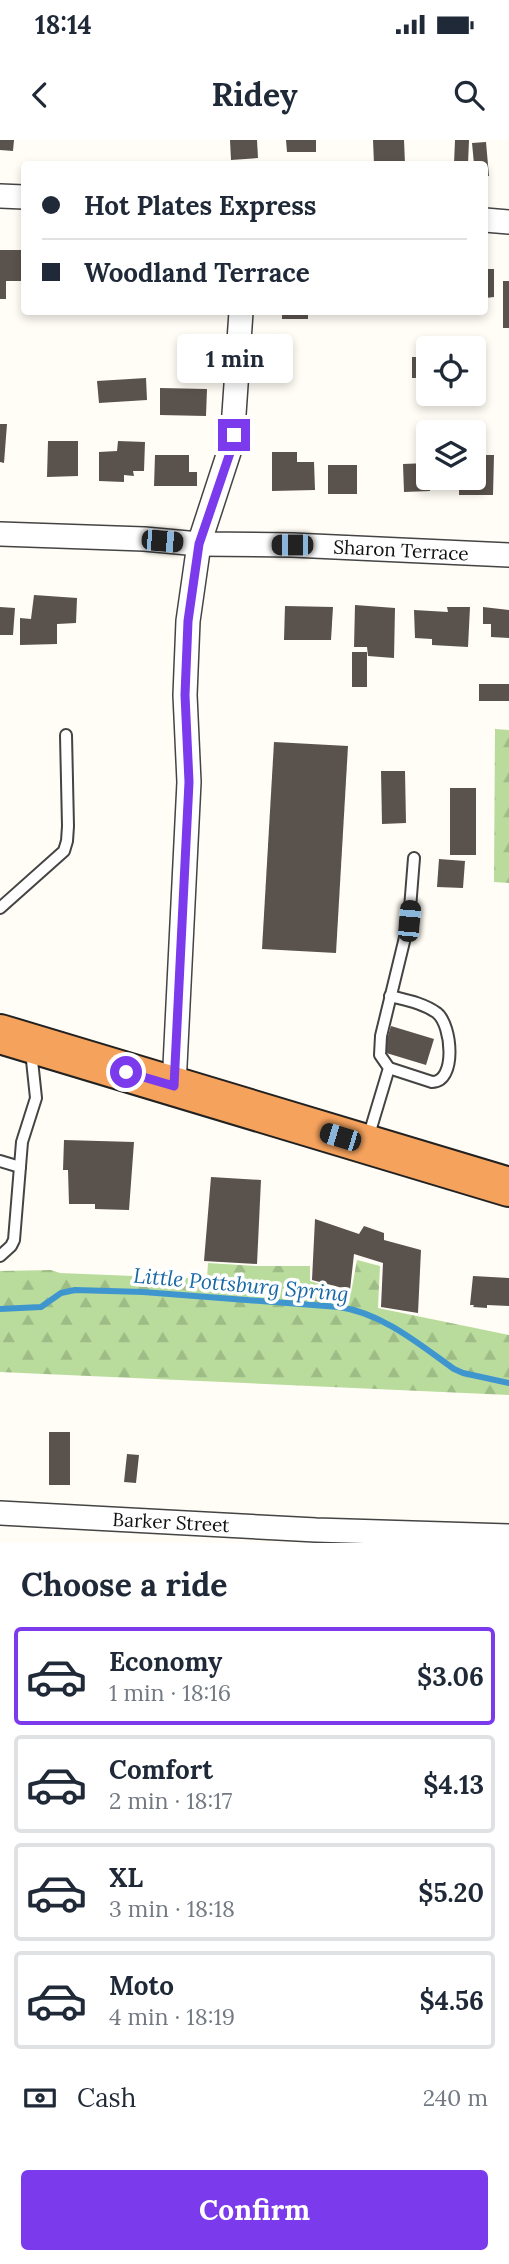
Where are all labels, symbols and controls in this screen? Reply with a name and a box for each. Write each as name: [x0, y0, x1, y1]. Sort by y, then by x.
text: 18:14: [35, 8, 92, 41]
text: Ridey: [211, 74, 298, 115]
icon: back: [21, 76, 59, 114]
icon: search: [450, 76, 488, 114]
text: Hot Plates Express: [84, 189, 316, 222]
text: Woodland Terrace: [84, 256, 310, 289]
callout: 1 min: [176, 334, 292, 383]
map controls: [416, 336, 486, 490]
button: locate: [416, 336, 486, 406]
text: 1 min: [206, 344, 264, 373]
route end: [218, 419, 250, 451]
button: layers: [416, 420, 486, 490]
car: [141, 529, 184, 553]
street label: Sharon Terrace: [333, 534, 469, 566]
car: [272, 535, 314, 556]
car: [397, 899, 422, 943]
route start: [110, 1056, 142, 1088]
car: [317, 1121, 364, 1153]
water label: Little Pottsburg Spring: [132, 1262, 350, 1307]
street label: Barker Street: [112, 1507, 231, 1537]
text: Choose a ride: [21, 1564, 228, 1605]
icon: car: [25, 1645, 88, 1708]
text: Economy: [109, 1645, 222, 1678]
text: $3.06: [417, 1660, 484, 1693]
text: 1 min · 18:16: [109, 1678, 231, 1707]
icon: car: [25, 1753, 88, 1816]
text: Comfort: [109, 1753, 213, 1786]
text: $4.13: [423, 1768, 484, 1801]
text: 2 min · 18:17: [109, 1786, 232, 1815]
icon: car: [25, 1861, 88, 1924]
text: XL: [109, 1861, 143, 1894]
text: $5.20: [418, 1876, 484, 1909]
text: 3 min · 18:18: [109, 1894, 235, 1923]
icon: car: [25, 1969, 88, 2032]
text: Moto: [109, 1969, 174, 2002]
text: $4.56: [419, 1984, 484, 2017]
text: 4 min · 18:19: [109, 2002, 235, 2031]
icon: cash: [21, 2079, 59, 2117]
text: Cash: [77, 2081, 136, 2114]
text: 240 m: [423, 2083, 488, 2112]
button: Confirm: [21, 2170, 488, 2250]

